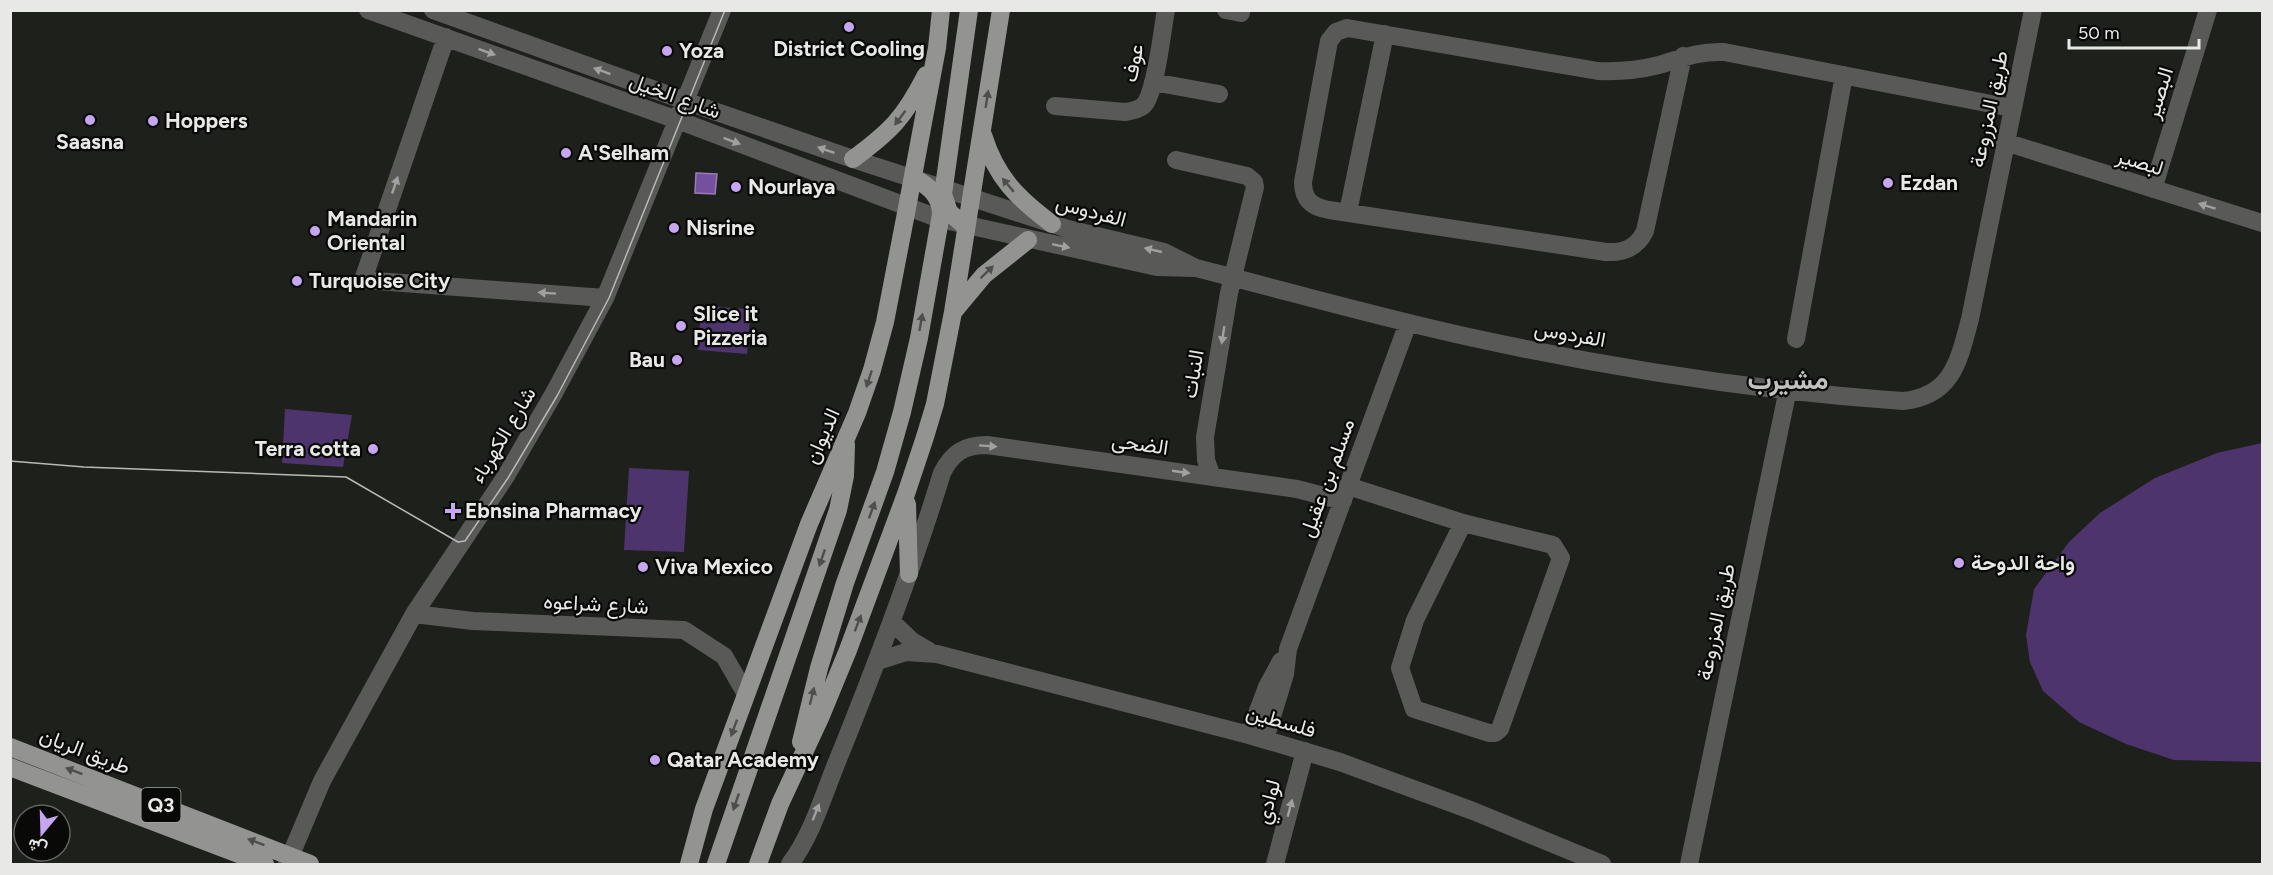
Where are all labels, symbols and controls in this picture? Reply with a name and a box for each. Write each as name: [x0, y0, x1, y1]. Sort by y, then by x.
scale bar: [2069, 12, 2200, 50]
marker: District Cooling: [842, 20, 856, 34]
text: 50 m: [2078, 22, 2120, 44]
place label: District Cooling: [773, 36, 925, 61]
place label: Yoza: [679, 38, 724, 63]
street label: عوف: [1117, 42, 1149, 84]
marker: Yoza: [660, 44, 674, 58]
one-way arrow: [478, 47, 496, 57]
street label: طريق المزروعة: [1964, 48, 2014, 170]
street label: البصير: [2139, 64, 2179, 123]
one-way arrow: [593, 65, 611, 75]
street label: شارع الخيل: [626, 68, 724, 125]
one-way arrow: [983, 89, 992, 108]
place label: Hoppers: [165, 108, 248, 133]
one-way arrow: [894, 111, 906, 126]
marker: Saasna: [83, 113, 97, 127]
marker: Hoppers: [146, 114, 160, 128]
place label: Saasna: [56, 129, 124, 154]
one-way arrow: [723, 137, 741, 146]
place label: A'Selham: [578, 140, 669, 165]
street label: لبصير: [2112, 142, 2167, 181]
one-way arrow: [817, 144, 835, 154]
marker: A'Selham: [559, 146, 573, 160]
place label: Ezdan: [1900, 170, 1958, 195]
place label: Nourlaya: [748, 174, 835, 199]
one-way arrow: [391, 176, 400, 194]
marker: Ezdan: [1881, 176, 1895, 190]
one-way arrow: [1002, 177, 1015, 193]
marker: Nourlaya: [729, 180, 743, 194]
street label: الفردوس: [1053, 189, 1129, 233]
one-way arrow: [2198, 201, 2216, 210]
place label: Mandarin Oriental: [327, 206, 417, 255]
place label: Nisrine: [686, 215, 755, 240]
marker: Nisrine: [667, 221, 681, 235]
marker: Mandarin Oriental: [308, 224, 322, 238]
one-way arrow: [1052, 242, 1070, 252]
one-way arrow: [1144, 245, 1163, 254]
one-way arrow: [979, 265, 994, 279]
place label: Turquoise City: [309, 268, 451, 293]
marker: Turquoise City: [290, 274, 304, 288]
one-way arrow: [537, 289, 556, 298]
place label: Slice it Pizzeria: [693, 301, 768, 350]
one-way arrow: [917, 312, 926, 331]
street label: الفردوس: [1532, 315, 1608, 353]
marker: Slice it Pizzeria: [674, 319, 688, 333]
one-way arrow: [1218, 325, 1227, 344]
place label: Bau: [629, 347, 665, 372]
street label: النبات: [1176, 348, 1209, 400]
marker: Bau: [670, 353, 684, 367]
district label: مشيرب: [1748, 363, 1828, 397]
one-way arrow: [864, 370, 873, 388]
street label: شارع الكهرباء: [464, 382, 543, 488]
street label: الديوان: [798, 404, 846, 468]
street label: مسلم بن عقيل: [1294, 415, 1361, 541]
street label: الضحى: [1110, 427, 1170, 460]
place label: Terra cotta: [255, 436, 361, 461]
one-way arrow: [978, 441, 997, 451]
marker: Terra cotta: [366, 442, 380, 456]
one-way arrow: [1172, 468, 1191, 477]
place label: Ebnsina Pharmacy: [465, 498, 643, 523]
one-way arrow: [867, 501, 877, 519]
marker: Ebnsina Pharmacy: [446, 504, 460, 518]
one-way arrow: [816, 549, 826, 567]
place label: واحة الدوحة: [1971, 550, 2075, 576]
place label: Viva Mexico: [655, 554, 773, 579]
marker: واحة الدوحة: [1952, 556, 1966, 570]
marker: Viva Mexico: [636, 560, 650, 574]
street label: طريق المزروعة: [1691, 561, 1741, 683]
street label: شارع شراعوه: [543, 588, 649, 621]
one-way arrow: [854, 614, 863, 632]
one-way arrow: [807, 687, 817, 705]
street label: فلسطين: [1243, 699, 1319, 742]
one-way arrow: [729, 719, 738, 737]
street label: طريق الريان: [36, 722, 134, 780]
place label: Qatar Academy: [667, 747, 820, 772]
marker: Qatar Academy: [648, 753, 662, 767]
one-way arrow: [65, 766, 83, 776]
street label: لوادي: [1250, 777, 1290, 828]
road number: Q3: [142, 788, 180, 822]
one-way arrow: [731, 793, 741, 811]
one-way arrow: [1286, 799, 1295, 817]
north arrow: [12, 803, 72, 863]
one-way arrow: [811, 803, 821, 821]
text: ش: [25, 835, 49, 859]
one-way arrow: [247, 837, 265, 846]

